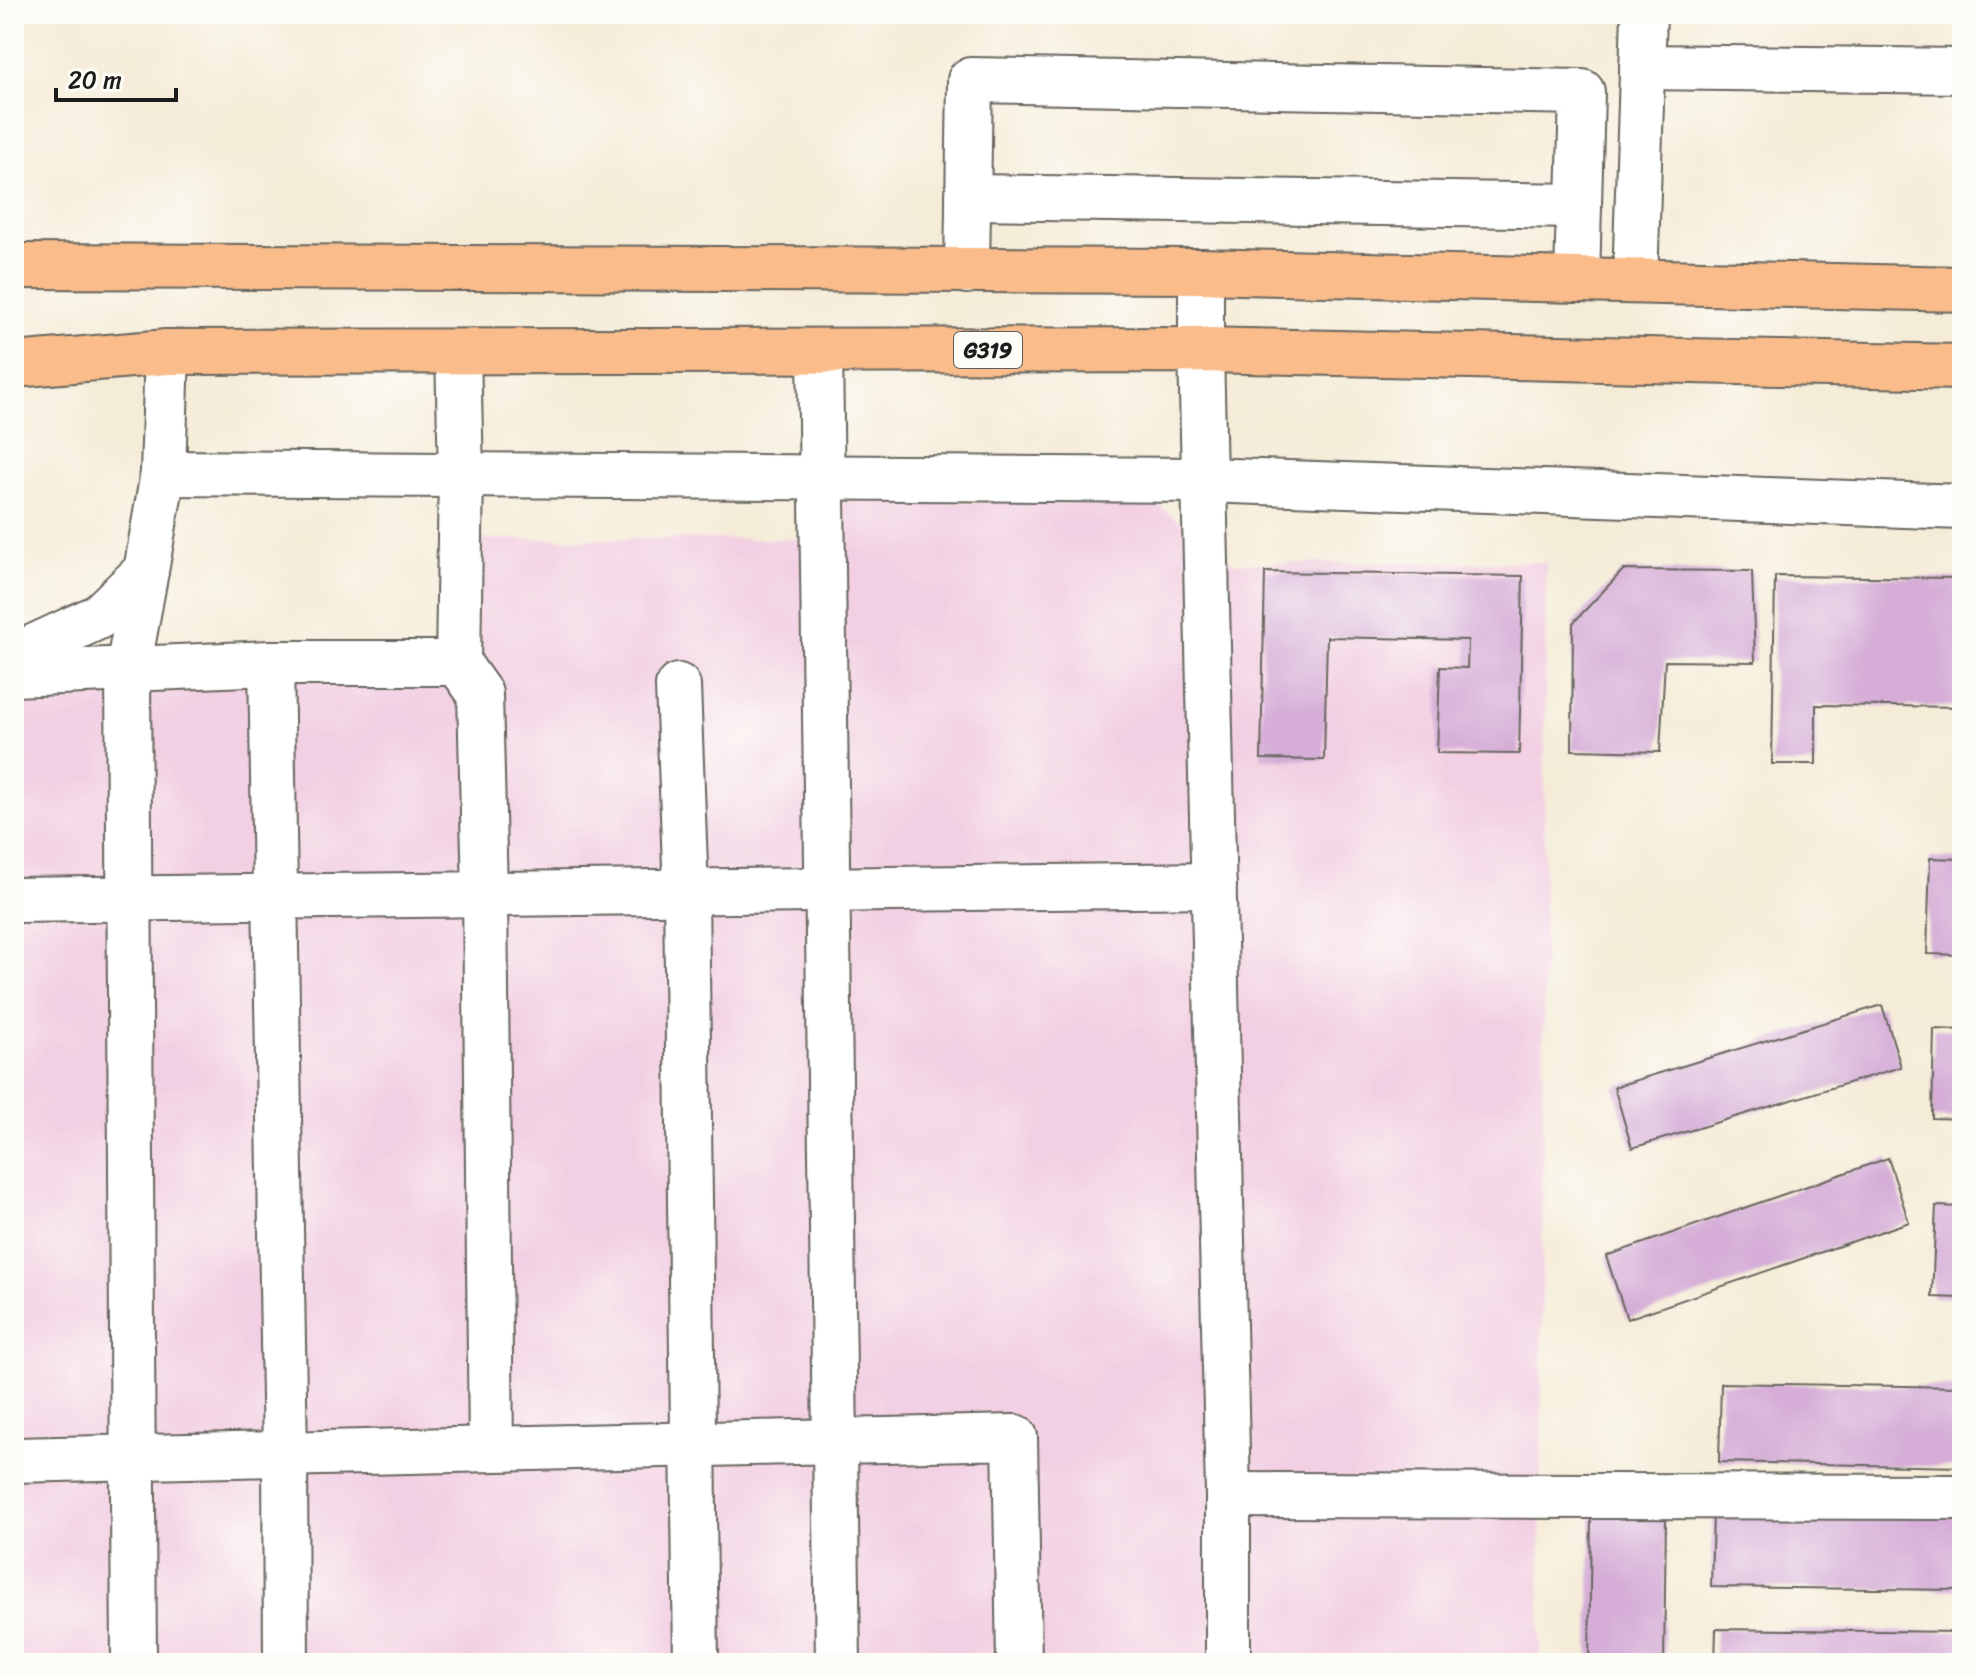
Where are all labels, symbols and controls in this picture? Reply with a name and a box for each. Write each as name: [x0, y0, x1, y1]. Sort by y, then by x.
scale bar: [56, 52, 176, 102]
text: 20 m: [68, 59, 122, 101]
road number: G319: [954, 332, 1022, 368]

